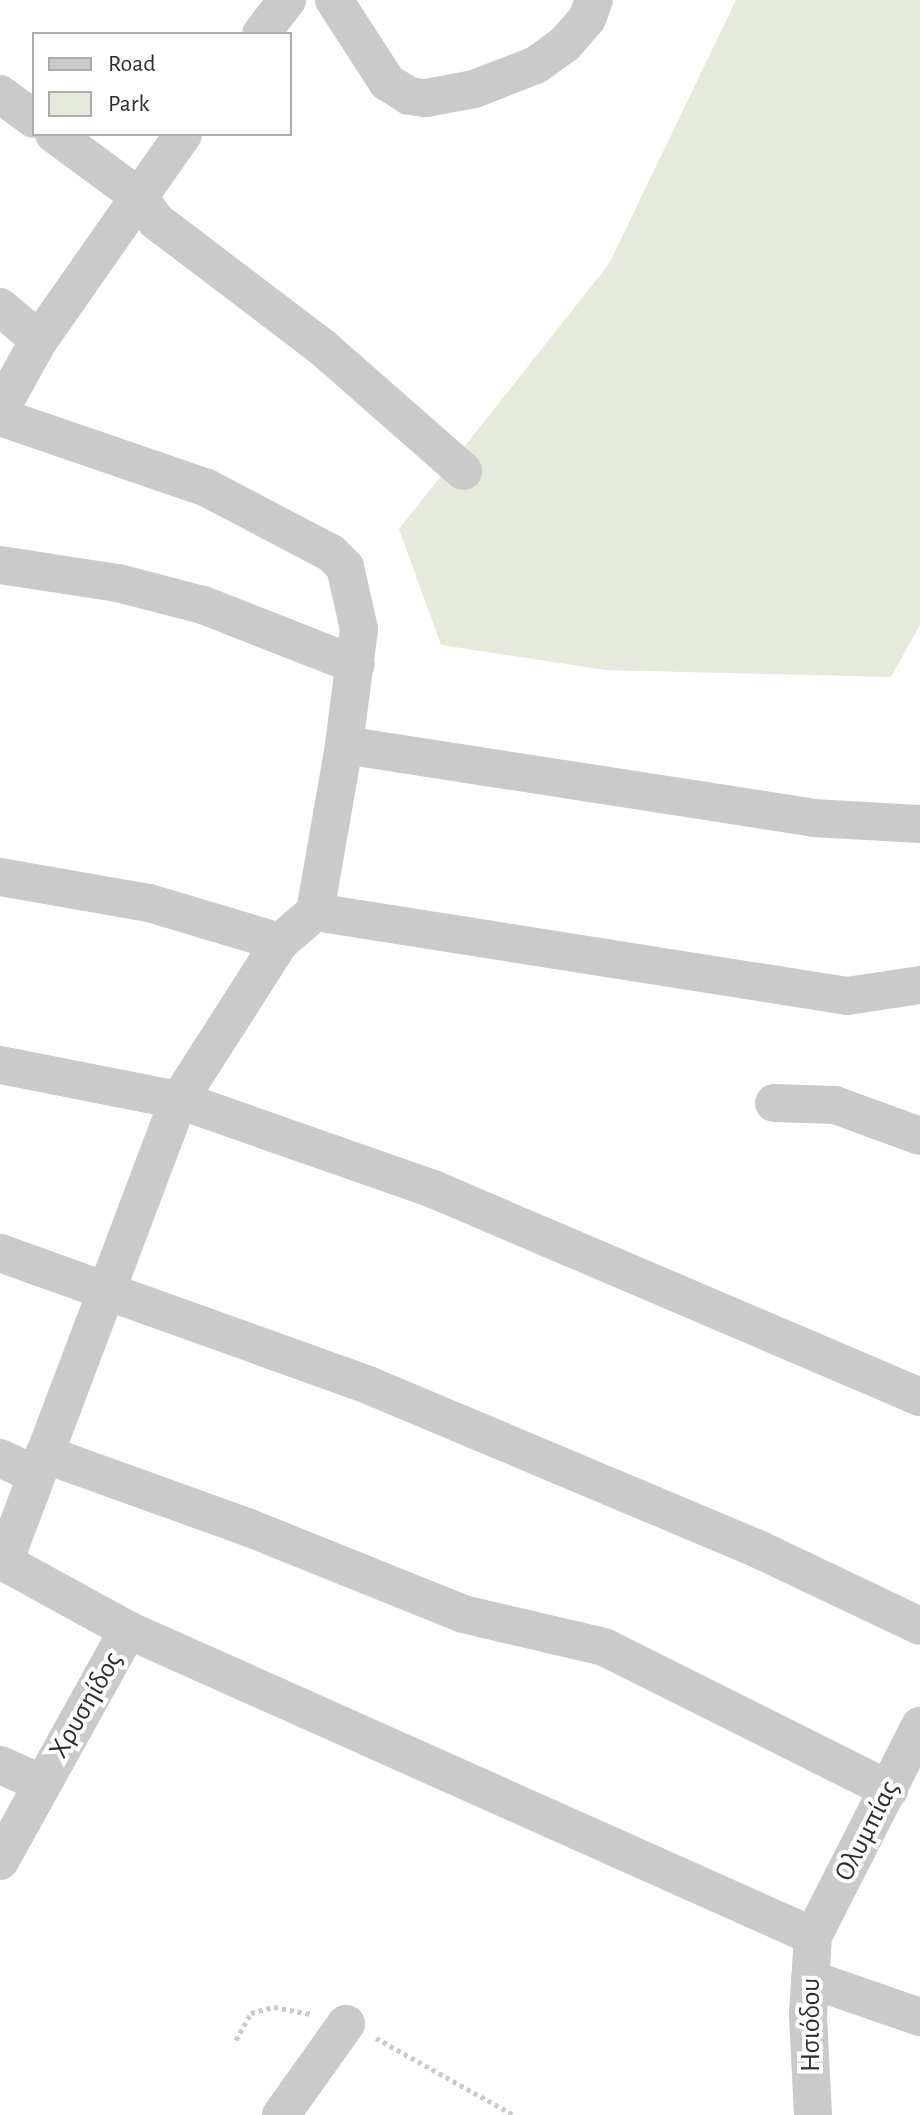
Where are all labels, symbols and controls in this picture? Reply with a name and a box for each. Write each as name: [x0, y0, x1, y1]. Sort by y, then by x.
legend: [32, 32, 292, 136]
text: Road: [108, 52, 156, 76]
text: Park: [108, 92, 149, 116]
street label: Χρυσηίδος: [42, 1646, 130, 1764]
street label: Ολυμπίας: [827, 1775, 907, 1887]
street label: Ησιόδου: [794, 1978, 828, 2072]

